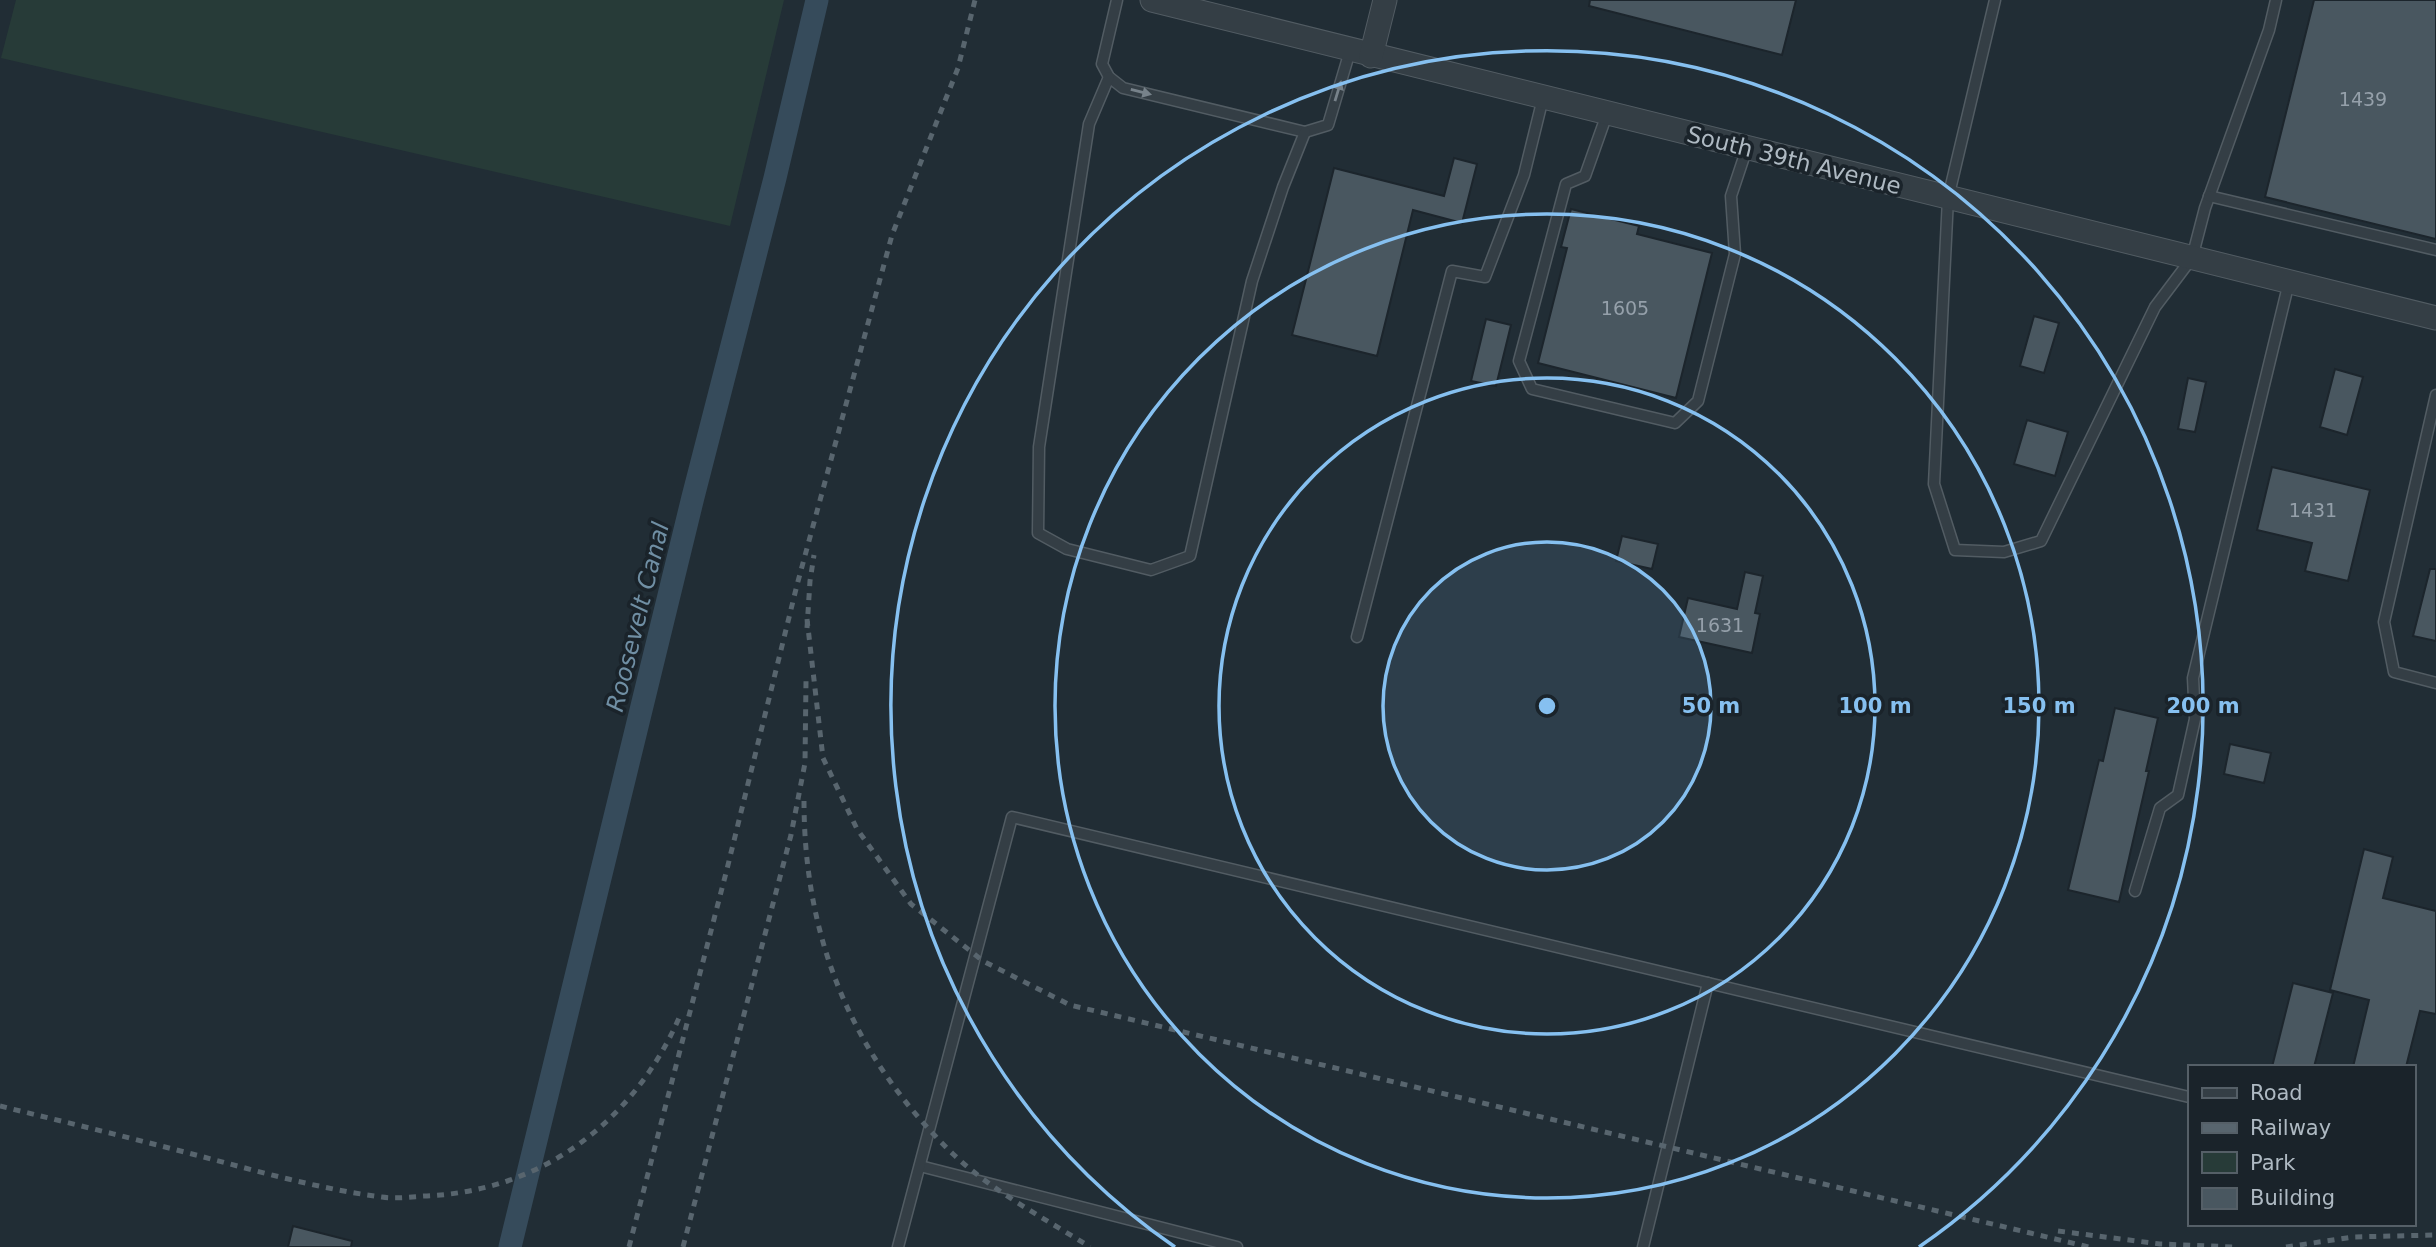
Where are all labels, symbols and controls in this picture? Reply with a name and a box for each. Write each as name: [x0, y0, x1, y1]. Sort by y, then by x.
one-way arrow: [1334, 80, 1344, 101]
one-way arrow: [1131, 87, 1153, 98]
house number: 1439: [2339, 88, 2387, 110]
street label: South 39th Avenue: [1684, 121, 1904, 199]
house number: 1605: [1601, 297, 1649, 319]
house number: 1431: [2289, 499, 2337, 521]
water label: Roosevelt Canal: [601, 519, 675, 715]
house number: 1631: [1696, 614, 1744, 636]
centre of rings: [1535, 694, 1559, 718]
text: 50 m: [1682, 694, 1740, 718]
text: 100 m: [1838, 694, 1912, 718]
text: 150 m: [2002, 694, 2076, 718]
text: 200 m: [2166, 694, 2240, 718]
legend: [2188, 1065, 2415, 1226]
text: Road: [2250, 1081, 2303, 1105]
text: Railway: [2250, 1116, 2331, 1140]
text: Park: [2250, 1151, 2296, 1175]
text: Building: [2250, 1186, 2335, 1210]

